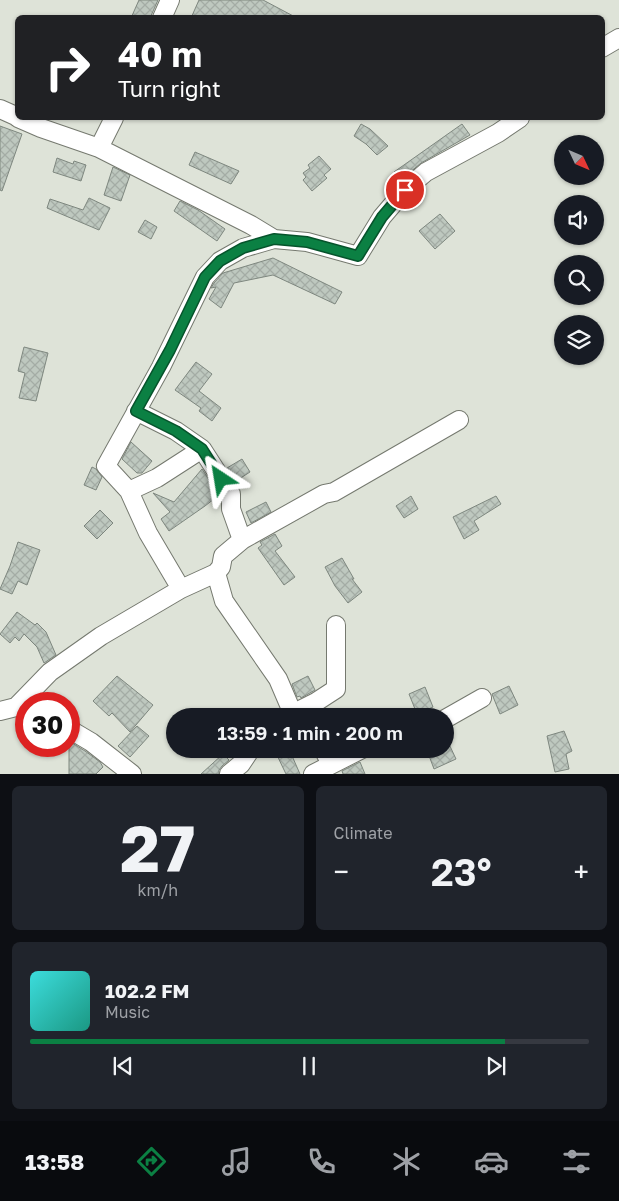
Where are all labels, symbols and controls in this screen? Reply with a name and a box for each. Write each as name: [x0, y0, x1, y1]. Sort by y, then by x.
text: 40 m: [118, 33, 202, 75]
icon: right: [35, 35, 100, 100]
text: Turn right: [118, 75, 221, 102]
north arrow: [554, 135, 604, 185]
map controls: [554, 135, 604, 365]
pin: [384, 169, 426, 211]
icon: arrive: [391, 176, 419, 204]
button: sound: [554, 195, 604, 245]
button: search: [554, 255, 604, 305]
button: layers: [554, 315, 604, 365]
position arrow: [194, 452, 246, 504]
speed limit sign: 30: [15, 692, 80, 757]
text: 13:59 · 1 min · 200 m: [217, 721, 403, 744]
text: 27: [120, 808, 195, 886]
text: Climate: [334, 823, 393, 843]
text: 23°: [431, 849, 492, 894]
text: −: [334, 855, 349, 888]
text: +: [574, 855, 589, 888]
text: km/h: [137, 880, 178, 900]
text: 102.2 FM: [105, 979, 189, 1002]
text: Music: [105, 1002, 150, 1022]
icon: previous: [109, 1052, 137, 1080]
icon: pause: [295, 1052, 323, 1080]
icon: next: [482, 1052, 510, 1080]
icon: directions: [134, 1144, 169, 1179]
icon: music: [219, 1144, 254, 1179]
icon: phone: [304, 1144, 339, 1179]
icon: climate: [389, 1144, 424, 1179]
icon: car: [474, 1144, 509, 1179]
icon: filters: [559, 1144, 594, 1179]
text: 13:58: [25, 1148, 84, 1175]

